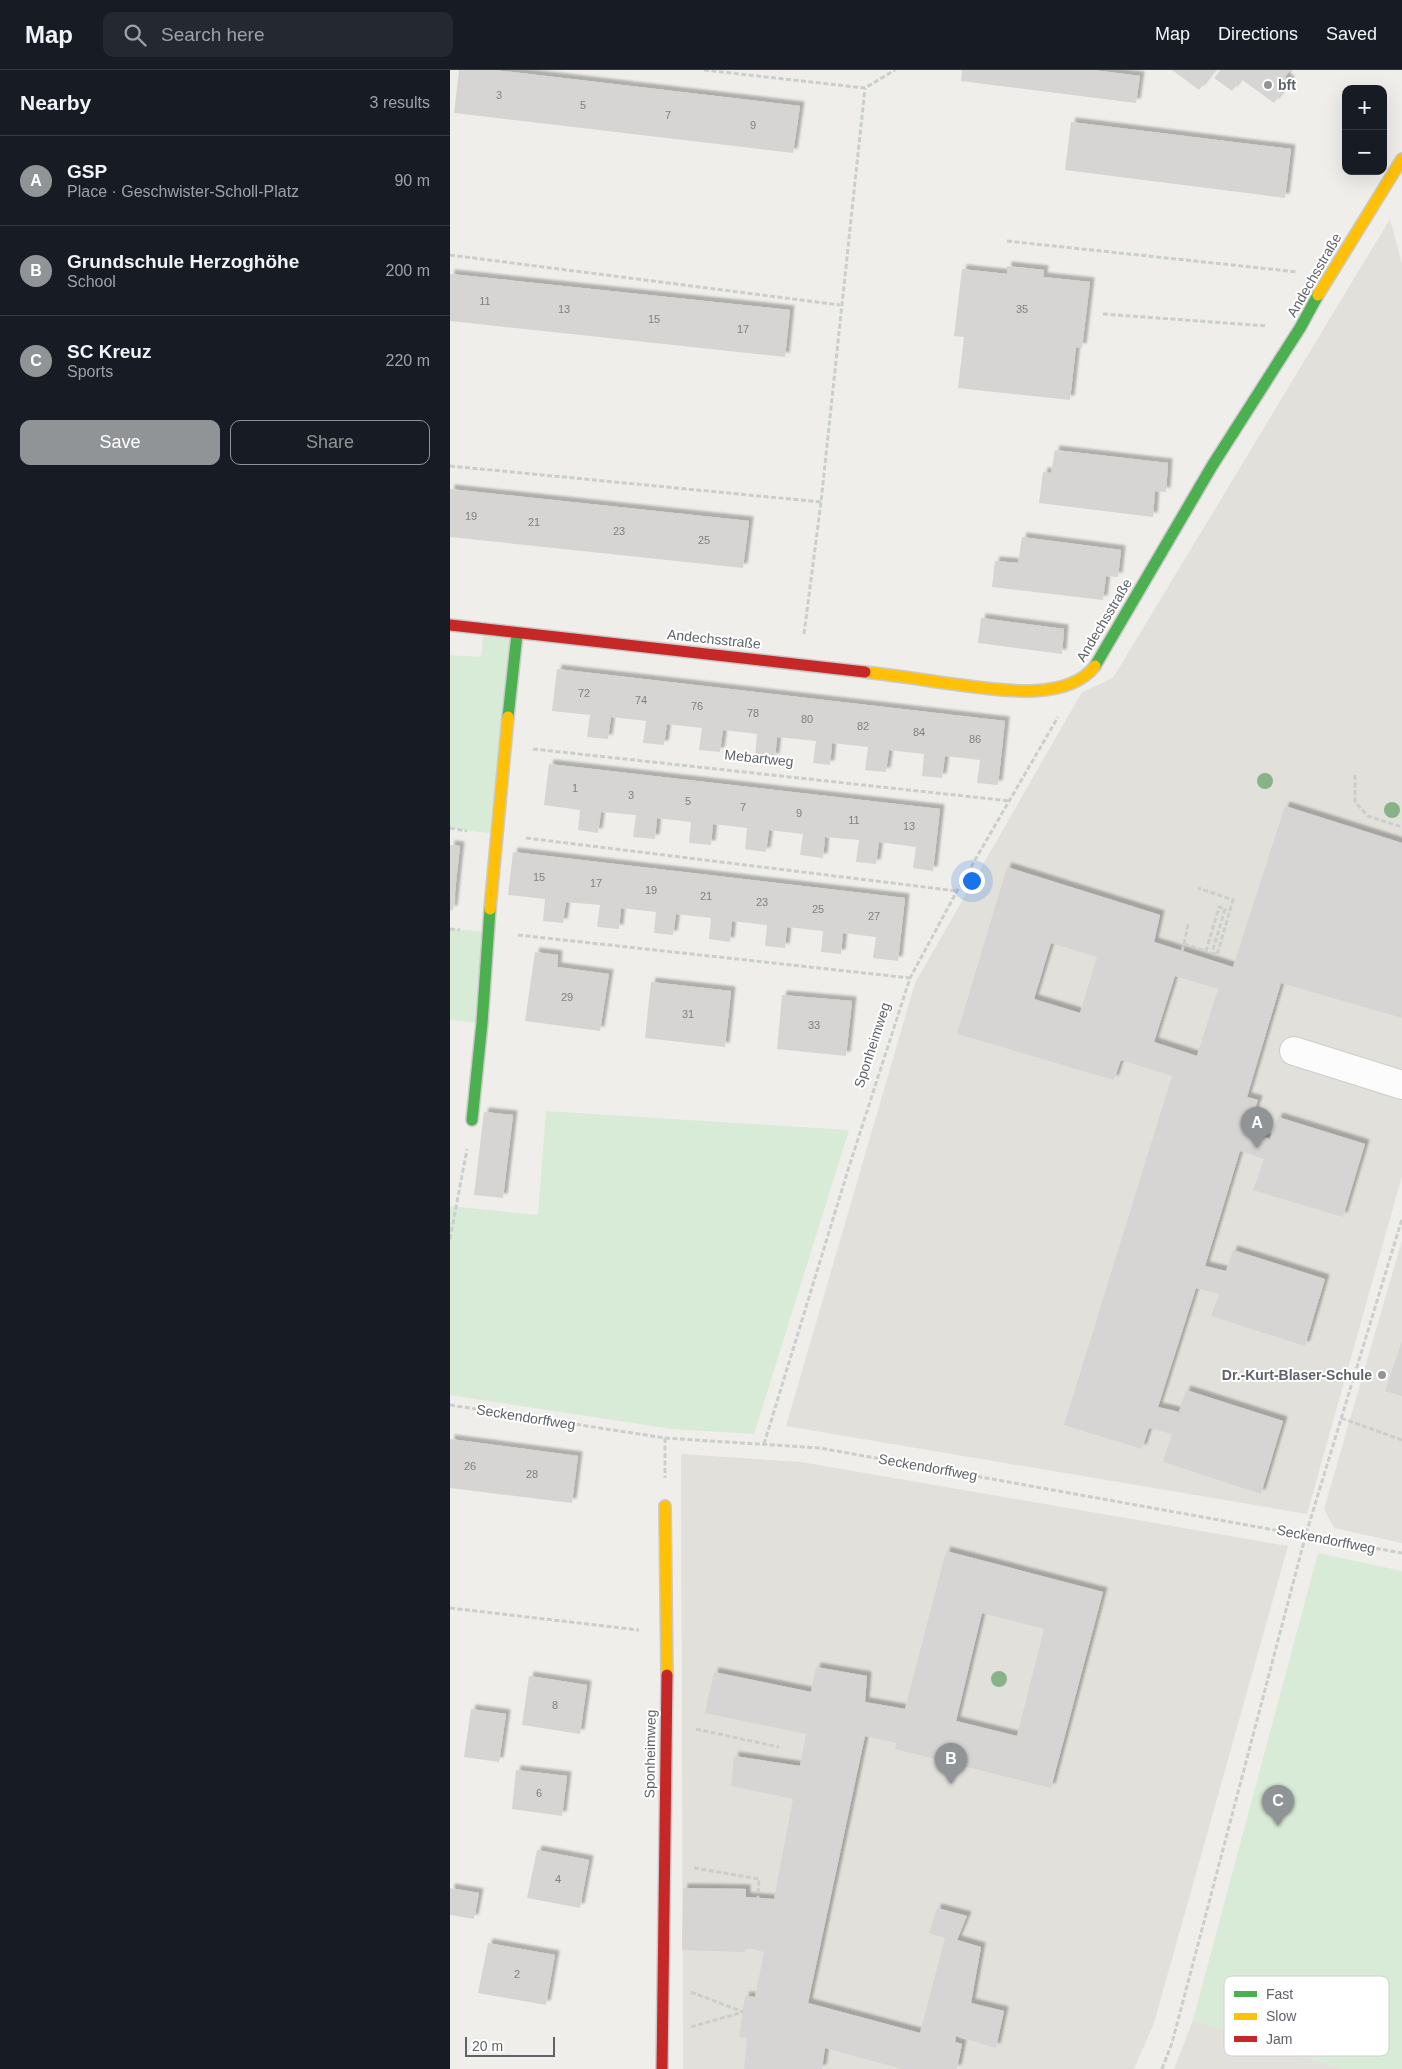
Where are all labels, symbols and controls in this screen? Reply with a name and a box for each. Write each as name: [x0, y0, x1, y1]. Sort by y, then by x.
search box: [103, 12, 453, 57]
text: Map: [25, 21, 73, 48]
icon: search: [121, 21, 149, 49]
text: Search here: [161, 24, 265, 45]
text: Map: [1155, 24, 1190, 44]
text: Directions: [1218, 24, 1298, 44]
text: Saved: [1326, 24, 1377, 44]
place label: bft: [1278, 77, 1296, 93]
marker: bft: [1262, 79, 1274, 91]
map controls: [1342, 85, 1387, 175]
button: +: [1342, 85, 1387, 130]
house number: 3: [496, 89, 502, 101]
text: Nearby: [20, 91, 91, 114]
text: 3 results: [370, 94, 430, 111]
house number: 5: [580, 99, 586, 111]
house number: 7: [665, 109, 671, 121]
house number: 9: [750, 119, 756, 131]
button: −: [1342, 130, 1387, 175]
text: GSP: [67, 161, 107, 182]
text: A: [30, 172, 42, 189]
text: 90 m: [394, 172, 430, 189]
text: Place · Geschwister-Scholl-Platz: [67, 183, 299, 200]
street label: Andechsstraße: [1284, 230, 1345, 320]
text: Grundschule Herzoghöhe: [67, 251, 299, 272]
text: B: [30, 262, 42, 279]
text: 200 m: [386, 262, 430, 279]
text: School: [67, 273, 116, 290]
house number: 11: [479, 295, 491, 307]
house number: 13: [558, 303, 570, 315]
house number: 35: [1016, 303, 1028, 315]
house number: 15: [648, 313, 660, 325]
house number: 17: [737, 323, 749, 335]
text: SC Kreuz: [67, 341, 151, 362]
text: C: [30, 352, 42, 369]
text: 220 m: [386, 352, 430, 369]
text: Sports: [67, 363, 113, 380]
button: Save: [20, 420, 220, 465]
button: Share: [230, 420, 430, 465]
house number: 19: [465, 510, 477, 522]
house number: 21: [528, 516, 540, 528]
house number: 23: [613, 525, 625, 537]
house number: 25: [698, 534, 710, 546]
street label: Andechsstraße: [1073, 575, 1135, 664]
street label: Andechsstraße: [666, 626, 762, 652]
house number: 72: [578, 687, 590, 699]
house number: 74: [635, 694, 647, 706]
house number: 76: [691, 700, 703, 712]
house number: 78: [747, 707, 759, 719]
house number: 80: [801, 713, 813, 725]
house number: 82: [857, 720, 869, 732]
house number: 84: [913, 726, 925, 738]
house number: 86: [969, 733, 981, 745]
street label: Mebartweg: [724, 746, 794, 770]
house number: 1: [572, 782, 578, 794]
house number: 3: [628, 789, 634, 801]
house number: 5: [685, 795, 691, 807]
house number: 7: [740, 801, 746, 813]
house number: 9: [796, 807, 802, 819]
house number: 11: [848, 814, 860, 826]
house number: 13: [903, 820, 915, 832]
your location: [959, 868, 985, 894]
house number: 15: [533, 871, 545, 883]
house number: 17: [590, 877, 602, 889]
house number: 19: [645, 884, 657, 896]
house number: 21: [700, 890, 712, 902]
house number: 23: [756, 896, 768, 908]
house number: 25: [812, 903, 824, 915]
house number: 27: [868, 910, 880, 922]
house number: 29: [561, 991, 573, 1003]
street label: Sponheimweg: [851, 1000, 893, 1090]
house number: 31: [682, 1008, 694, 1020]
house number: 33: [808, 1019, 820, 1031]
pin: A: [1241, 1107, 1273, 1148]
place label: Dr.-Kurt-Blaser-Schule: [1222, 1367, 1372, 1383]
marker: Dr.-Kurt-Blaser-Schule: [1376, 1369, 1388, 1381]
street label: Seckendorffweg: [475, 1401, 577, 1433]
street label: Seckendorffweg: [877, 1450, 979, 1484]
house number: 26: [464, 1460, 476, 1472]
house number: 28: [526, 1468, 538, 1480]
street label: Seckendorffweg: [1275, 1522, 1377, 1556]
house number: 8: [552, 1699, 558, 1711]
street label: Sponheimweg: [641, 1709, 659, 1799]
pin: B: [935, 1743, 967, 1784]
pin: C: [1262, 1785, 1294, 1826]
house number: 6: [536, 1787, 542, 1799]
house number: 4: [555, 1873, 561, 1885]
house number: 2: [514, 1968, 520, 1980]
legend: [1224, 1976, 1389, 2056]
text: Fast: [1266, 1986, 1293, 2002]
text: Slow: [1266, 2008, 1297, 2024]
text: Jam: [1266, 2031, 1292, 2047]
scale bar: [465, 2034, 555, 2057]
text: 20 m: [472, 2038, 503, 2054]

